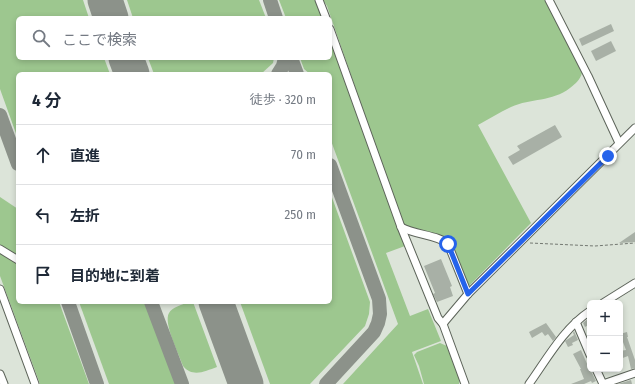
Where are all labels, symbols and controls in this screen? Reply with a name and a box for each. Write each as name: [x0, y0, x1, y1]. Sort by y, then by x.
search box: [16, 16, 332, 60]
icon: search: [30, 27, 52, 49]
text: ここで検索: [62, 31, 137, 49]
text: 4 分: [32, 90, 61, 111]
text: 徒歩 · 320 m: [250, 92, 316, 107]
icon: ahead: [32, 144, 54, 166]
text: 直進: [70, 147, 100, 165]
text: 70 m: [291, 147, 316, 162]
route end: [599, 147, 617, 165]
icon: left: [32, 204, 54, 226]
text: 左折: [70, 207, 100, 225]
text: 250 m: [284, 207, 316, 222]
route start: [439, 235, 457, 253]
icon: arrive: [32, 264, 54, 286]
text: 目的地に到着: [70, 267, 160, 285]
map controls: [587, 300, 623, 372]
button: +: [587, 300, 623, 336]
button: −: [587, 336, 623, 372]

